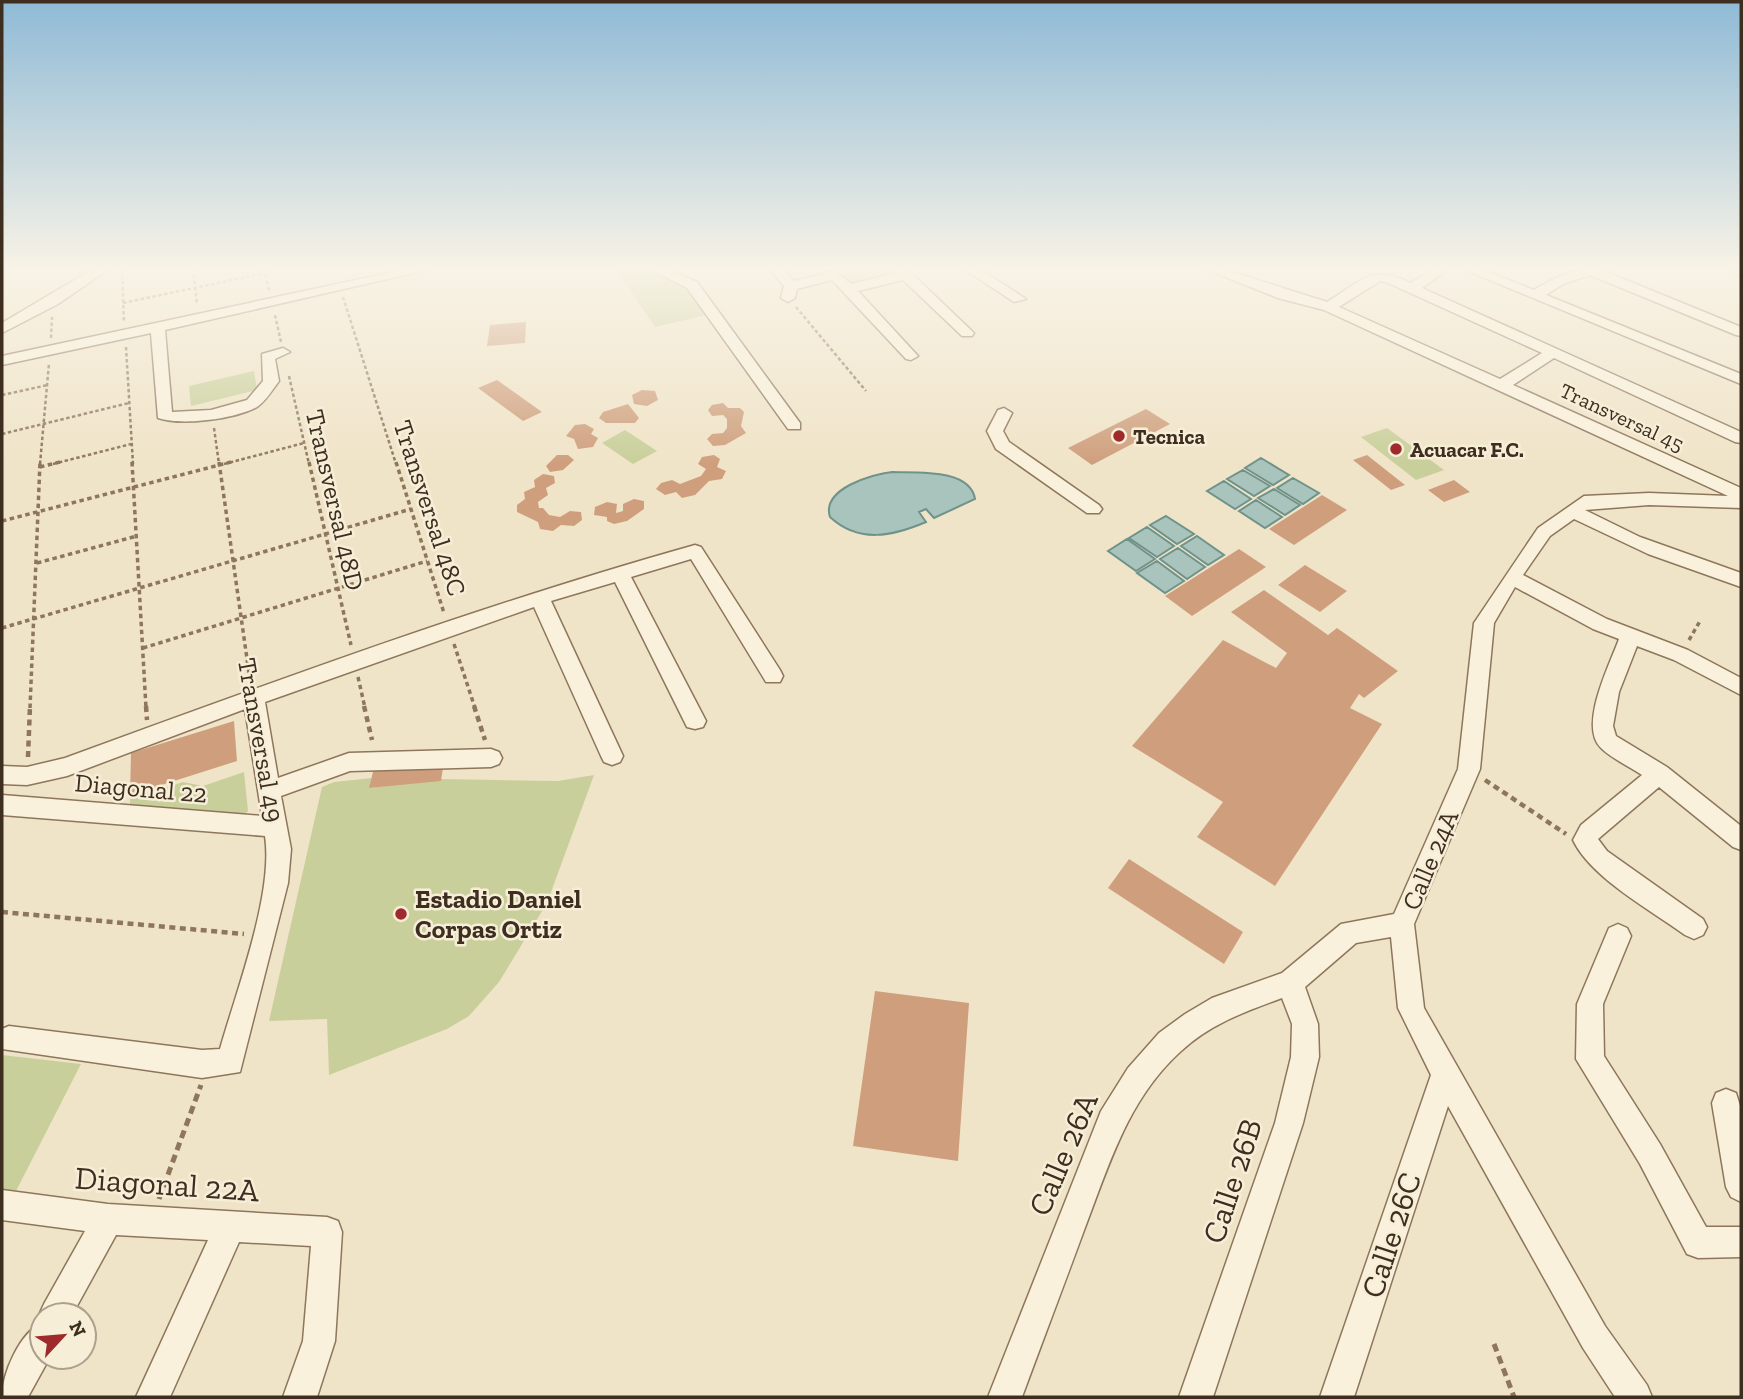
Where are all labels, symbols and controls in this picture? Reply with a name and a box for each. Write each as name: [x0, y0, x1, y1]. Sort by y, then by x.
street label: Transversal 45: [1556, 377, 1688, 457]
street label: Transversal 48D: [299, 406, 371, 594]
street label: Transversal 48C: [387, 416, 473, 600]
place label: Tecnica: [1133, 424, 1205, 449]
marker: Tecnica: [1111, 428, 1127, 444]
place label: Acuacar F.C.: [1410, 437, 1524, 462]
marker: Acuacar F.C.: [1388, 441, 1404, 457]
street label: Transversal 49: [231, 655, 291, 825]
street label: Diagonal 22: [73, 766, 209, 810]
street label: Calle 24A: [1395, 804, 1466, 915]
place label: Estadio Daniel Corpas Ortiz: [415, 883, 581, 945]
marker: Estadio Daniel Corpas Ortiz: [393, 906, 409, 922]
street label: Calle 26A: [1020, 1087, 1106, 1221]
street label: Calle 26B: [1194, 1114, 1270, 1248]
street label: Diagonal 22A: [74, 1159, 260, 1209]
street label: Calle 26C: [1353, 1167, 1429, 1303]
north arrow: [28, 1301, 98, 1371]
text: N: [64, 1317, 91, 1340]

